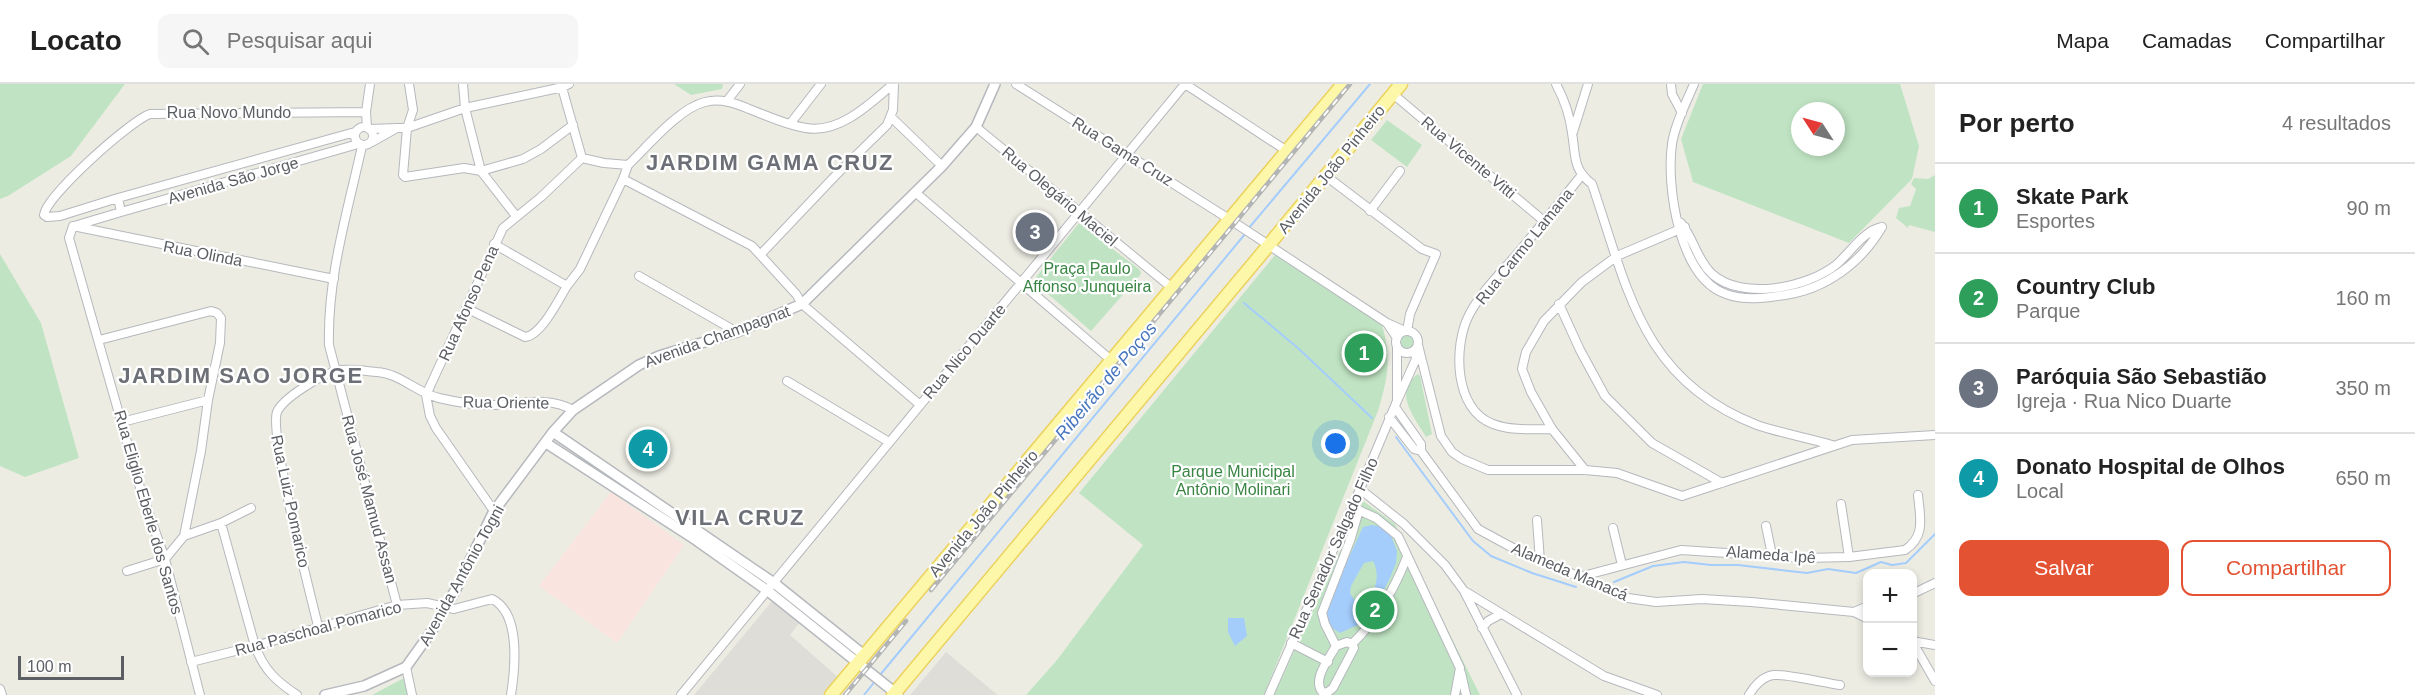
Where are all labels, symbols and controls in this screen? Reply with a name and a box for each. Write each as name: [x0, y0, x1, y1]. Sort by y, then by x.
search box: [158, 14, 578, 68]
text: Locato: [30, 25, 122, 56]
icon: search: [179, 25, 212, 58]
text: Pesquisar aqui: [227, 28, 372, 53]
text: Mapa: [2056, 29, 2109, 52]
text: Camadas: [2142, 29, 2232, 52]
text: Compartilhar: [2265, 29, 2385, 52]
street label: Avenida João Pinheiro: [1274, 102, 1388, 237]
north arrow: [1791, 102, 1845, 156]
street label: Rua Novo Mundo: [167, 104, 291, 121]
text: Por perto: [1959, 108, 2075, 138]
text: 4 resultados: [2282, 112, 2391, 134]
street label: Rua Vicente Vitti: [1418, 113, 1519, 202]
street label: Rua Gama Cruz: [1069, 114, 1176, 189]
street label: Rua Olegário Maciel: [999, 143, 1121, 249]
district label: JARDIM GAMA CRUZ: [646, 150, 894, 175]
street label: Avenida São Jorge: [166, 154, 300, 207]
text: Skate Park: [2016, 184, 2129, 209]
street label: Rua Carmo Lamana: [1472, 185, 1576, 308]
text: 1: [1973, 197, 1984, 219]
text: 90 m: [2347, 197, 2391, 219]
pin: 3: [1016, 210, 1054, 254]
text: Esportes: [2016, 210, 2095, 232]
street label: Rua Olinda: [162, 238, 244, 269]
street label: Rua Afonso Pena: [435, 243, 502, 364]
park label: Praça Paulo Affonso Junqueira: [1023, 260, 1151, 295]
text: Country Club: [2016, 274, 2155, 299]
text: 2: [1973, 287, 1984, 309]
text: 160 m: [2335, 287, 2391, 309]
street label: Rua Nico Duarte: [920, 300, 1009, 402]
text: Parque: [2016, 300, 2081, 322]
street label: Avenida Champagnat: [642, 302, 793, 371]
water label: Ribeirão de Poços: [1051, 318, 1161, 444]
pin: 1: [1344, 330, 1384, 376]
district label: JARDIM SAO JORGE: [118, 363, 364, 388]
text: Paróquia São Sebastião: [2016, 364, 2267, 389]
text: 3: [1973, 377, 1984, 399]
text: 350 m: [2335, 377, 2391, 399]
text: Igreja · Rua Nico Duarte: [2016, 390, 2232, 412]
street label: Rua Oriente: [463, 393, 549, 412]
street label: Rua Eliglio Eberle dos Santos: [111, 408, 186, 616]
street label: Rua José Mamud Assan: [339, 413, 400, 585]
pin: 4: [628, 426, 668, 472]
your location: [1321, 429, 1350, 458]
street label: Rua Luiz Pomarico: [268, 433, 313, 569]
street label: Avenida João Pinheiro: [926, 447, 1041, 580]
text: Donato Hospital de Olhos: [2016, 454, 2285, 479]
street label: Rua Senador Salgado Filho: [1286, 455, 1381, 641]
park label: Parque Municipal Antônio Molinari: [1171, 463, 1295, 498]
text: 4: [1973, 467, 1984, 489]
text: 650 m: [2335, 467, 2391, 489]
text: Local: [2016, 480, 2064, 502]
street label: Avenida Antônio Togni: [416, 502, 507, 648]
district label: VILA CRUZ: [675, 505, 805, 530]
street label: Alameda Manacá: [1509, 539, 1631, 604]
button: Salvar: [1959, 540, 2169, 596]
button: Compartilhar: [2181, 540, 2391, 596]
street label: Alameda Ipê: [1726, 543, 1816, 566]
map controls: [1863, 569, 1917, 677]
button: +: [1863, 569, 1917, 623]
pin: 2: [1356, 588, 1394, 632]
street label: Rua Paschoal Pomarico: [233, 598, 403, 659]
button: −: [1863, 623, 1917, 677]
scale bar: [18, 653, 124, 680]
text: 100 m: [27, 658, 71, 675]

